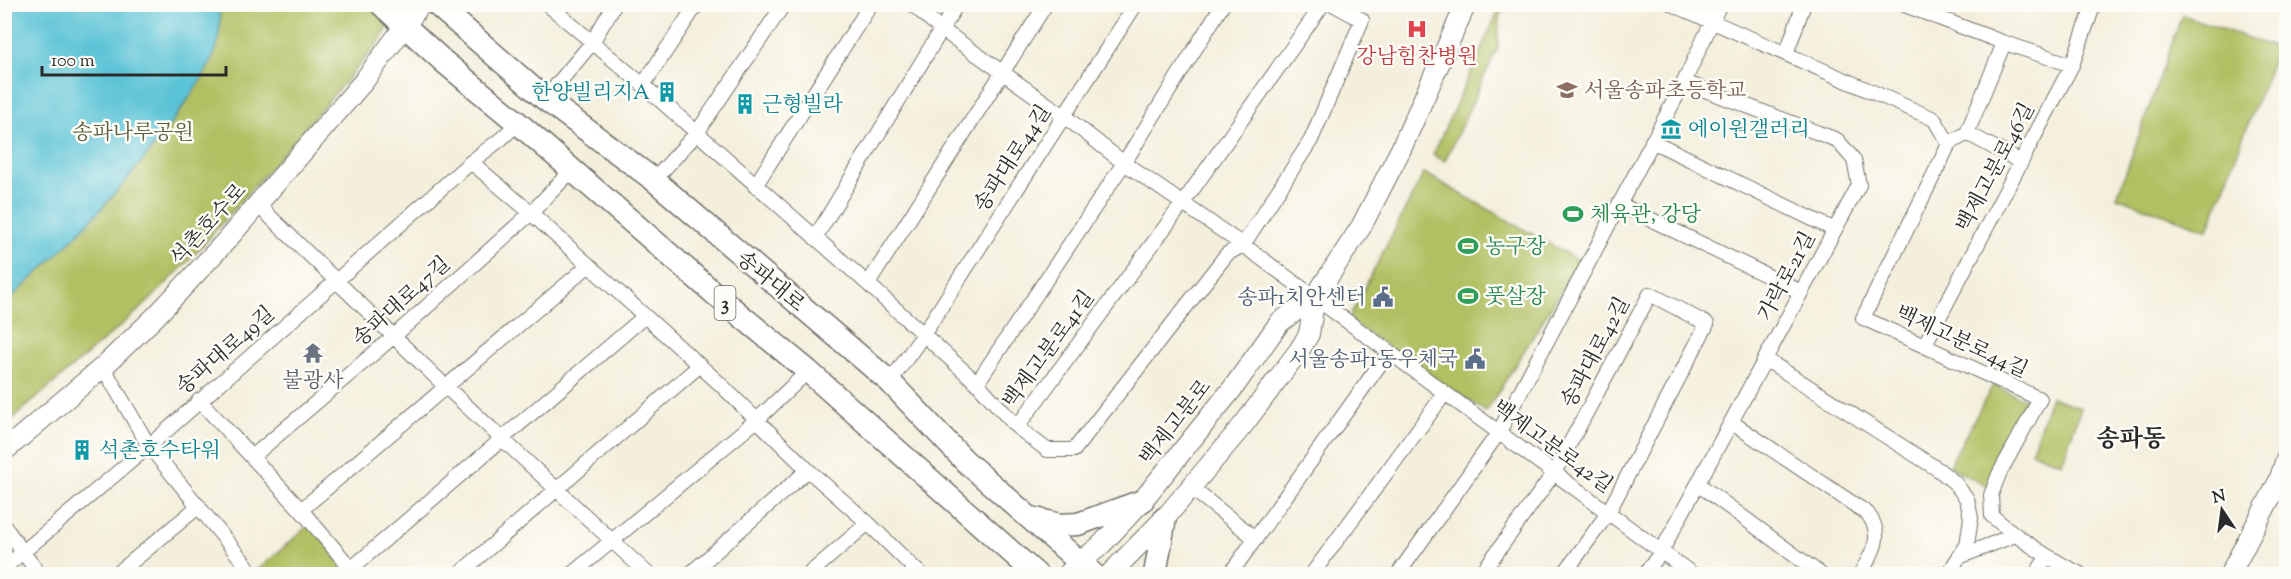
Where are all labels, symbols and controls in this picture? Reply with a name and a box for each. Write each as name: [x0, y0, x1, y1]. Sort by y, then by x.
hospital icon: 강남힘찬병원: [1405, 17, 1429, 41]
scale bar: [42, 39, 226, 77]
place label: 강남힘찬병원: [1356, 43, 1478, 73]
text: 100 m: [51, 49, 95, 75]
place label: 서울송파초등학교: [1584, 77, 1746, 107]
school or university icon: 서울송파초등학교: [1555, 78, 1579, 102]
place label: 한양빌리지A: [532, 79, 650, 109]
building icon: 한양빌리지A: [655, 80, 679, 104]
place label: 근형빌라: [762, 91, 844, 121]
building icon: 근형빌라: [733, 92, 757, 116]
street label: 백제고분로46길: [1950, 98, 2043, 238]
street label: 송파대로44길: [968, 100, 1060, 219]
place label: 에이원갤러리: [1688, 116, 1810, 146]
museum icon: 에이원갤러리: [1659, 117, 1683, 141]
park label: 송파나루공원: [72, 119, 194, 149]
street label: 석촌호수로: [164, 178, 255, 273]
place label: 체육관, 강당: [1590, 201, 1702, 231]
sports icon: 체육관, 강당: [1561, 202, 1585, 226]
street label: 가락로21길: [1751, 227, 1824, 327]
place label: 농구장: [1485, 233, 1547, 263]
sports icon: 농구장: [1456, 234, 1480, 258]
street label: 송파대로: [729, 245, 810, 320]
street label: 송파대로47길: [347, 250, 458, 355]
place label: 풋살장: [1485, 283, 1547, 313]
place label: 송파1치안센터: [1237, 284, 1366, 314]
sports icon: 풋살장: [1456, 284, 1480, 308]
street label: 백제고분로41길: [996, 285, 1103, 415]
public building icon: 송파1치안센터: [1371, 285, 1395, 309]
road number: 3: [714, 286, 736, 320]
street label: 송파대로42길: [1555, 292, 1639, 414]
street label: 백제고분로44길: [1890, 299, 2032, 387]
street label: 송파대로49길: [170, 300, 282, 403]
temple icon: 불광사: [301, 341, 325, 365]
place label: 서울송파1동우체국: [1289, 346, 1458, 376]
public building icon: 서울송파1동우체국: [1463, 347, 1487, 371]
place label: 불광사: [283, 367, 344, 397]
street label: 백제고분로: [1134, 374, 1220, 472]
street label: 백제고분로42길: [1486, 394, 1618, 502]
district label: 송파동: [2096, 423, 2166, 457]
place label: 석촌호수타워: [99, 437, 221, 467]
building icon: 석촌호수타워: [70, 438, 94, 462]
north arrow: [2192, 480, 2252, 540]
text: N: [2210, 485, 2228, 510]

